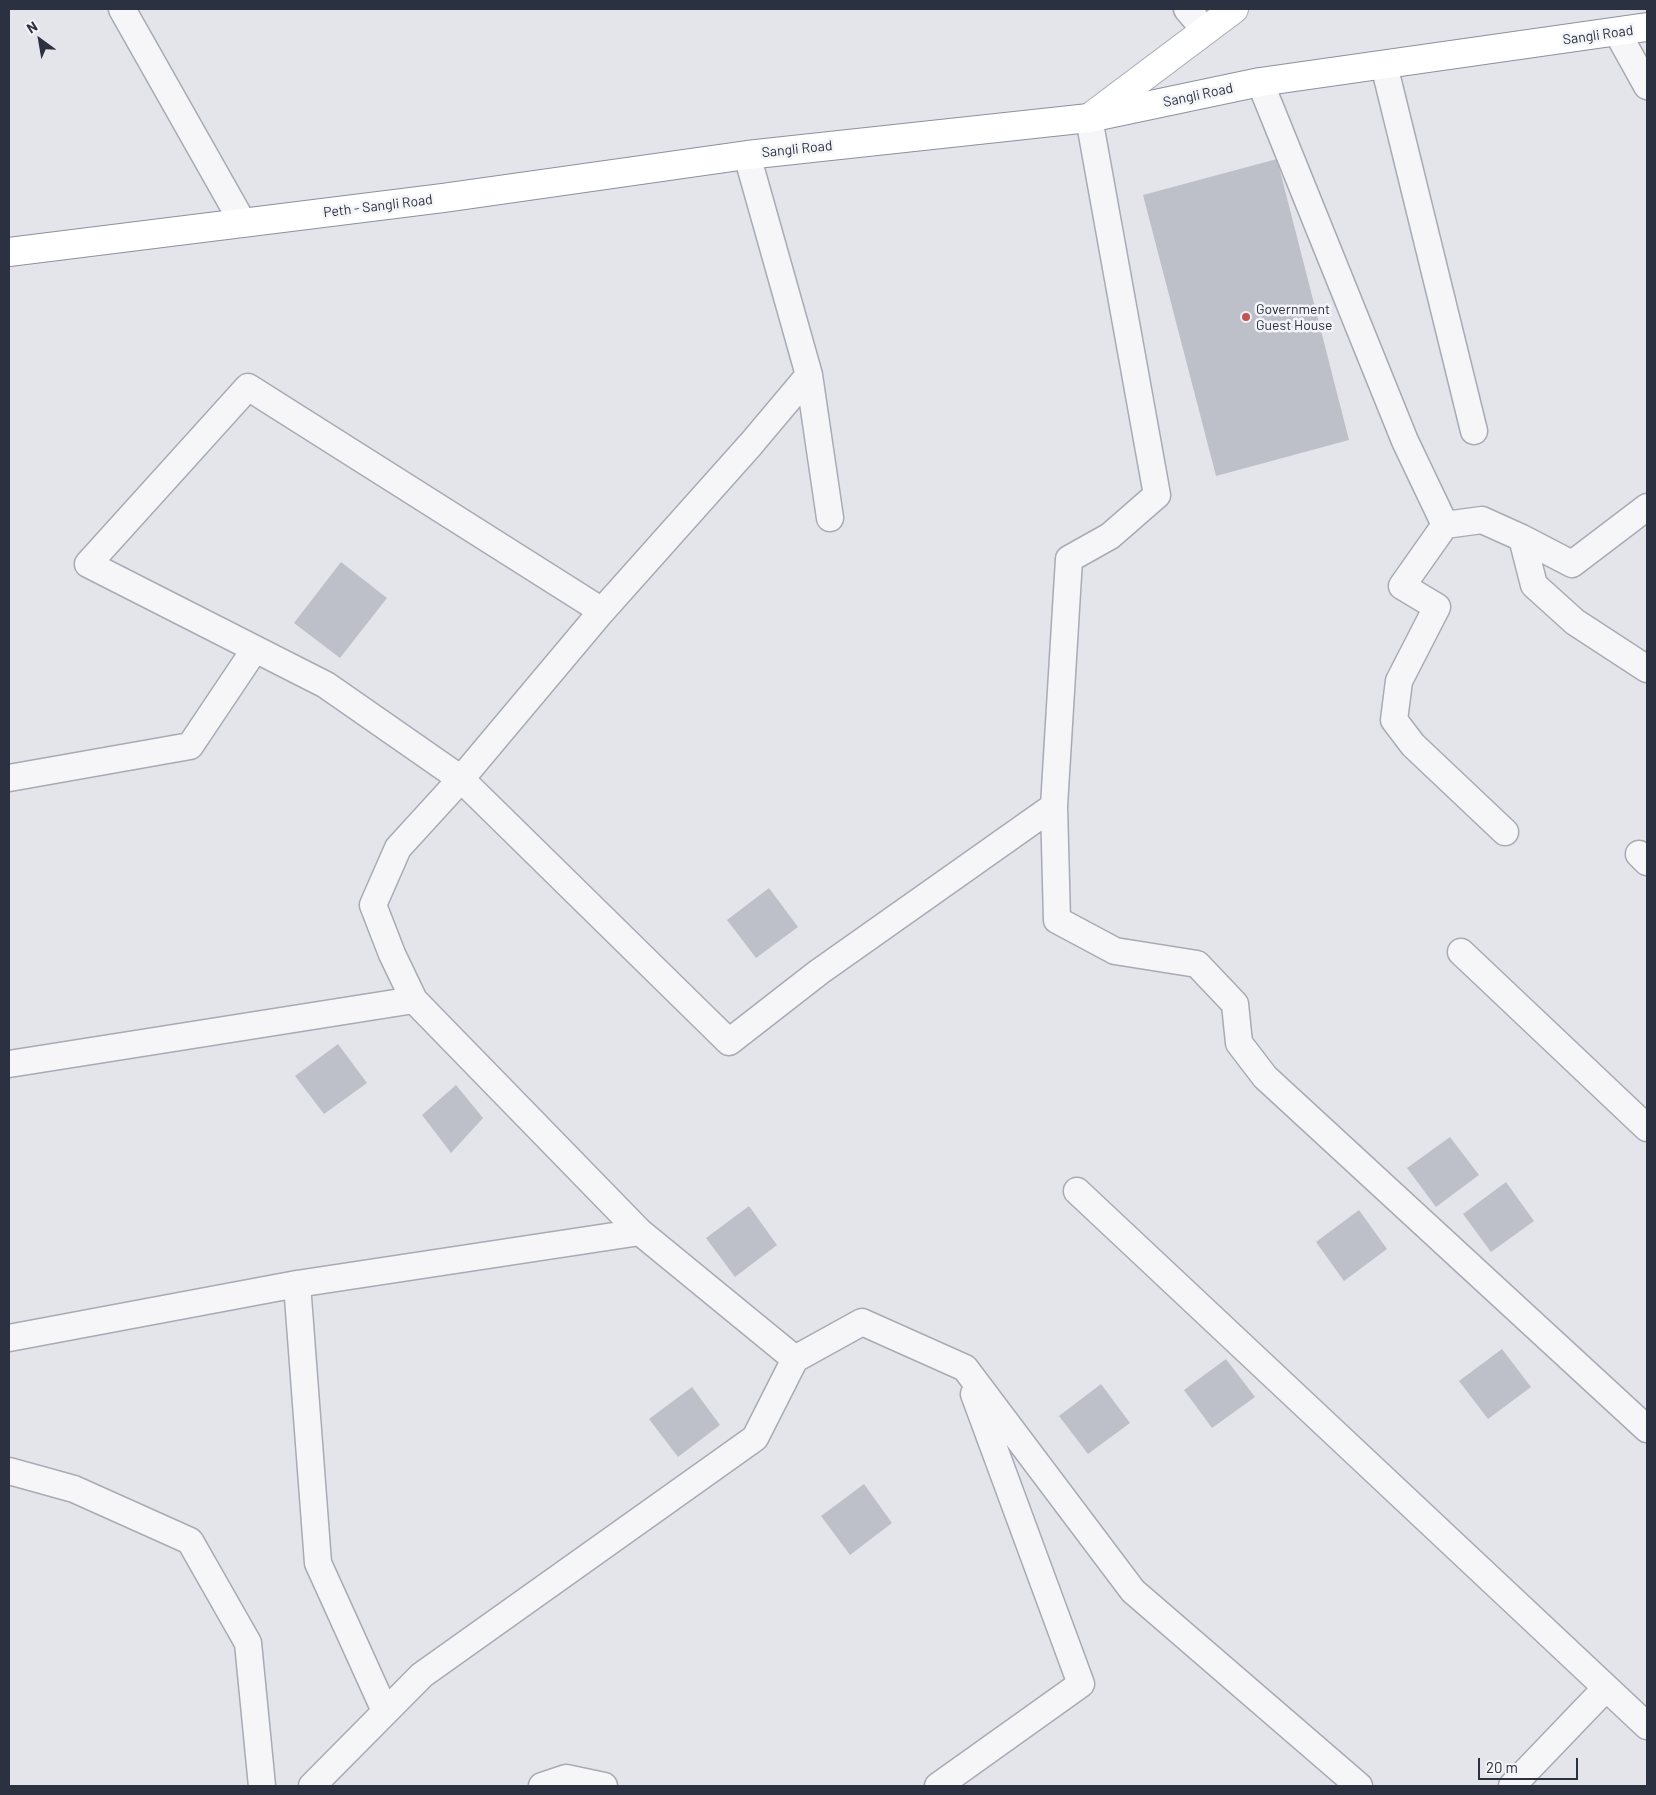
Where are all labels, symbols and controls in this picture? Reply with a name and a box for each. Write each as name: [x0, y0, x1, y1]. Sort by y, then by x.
north arrow: [15, 15, 65, 65]
text: N: [23, 17, 40, 37]
street label: Sangli Road: [1562, 22, 1634, 48]
street label: Sangli Road: [1162, 79, 1234, 111]
street label: Sangli Road: [761, 137, 833, 161]
street label: Peth - Sangli Road: [322, 191, 434, 221]
place label: Government Guest House: [1256, 301, 1333, 334]
marker: Government Guest House: [1240, 311, 1252, 323]
scale bar: [1481, 1748, 1581, 1780]
text: 20 m: [1486, 1758, 1518, 1776]

